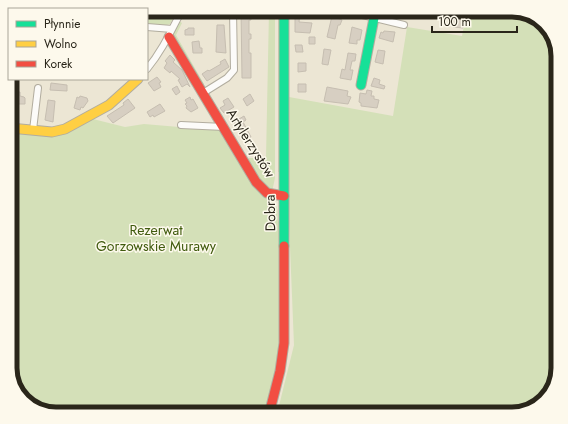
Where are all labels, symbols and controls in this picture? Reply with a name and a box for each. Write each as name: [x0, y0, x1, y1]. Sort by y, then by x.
legend: [8, 8, 148, 80]
scale bar: [432, 8, 517, 34]
text: 100 m: [438, 13, 471, 31]
text: Płynnie: [44, 15, 81, 33]
text: Wolno: [44, 35, 78, 53]
text: Korek: [44, 55, 73, 73]
street label: Artylerzystów: [222, 105, 280, 182]
street label: Dobra: [260, 194, 280, 232]
park label: Rezerwat Gorzowskie Murawy: [96, 220, 217, 256]

